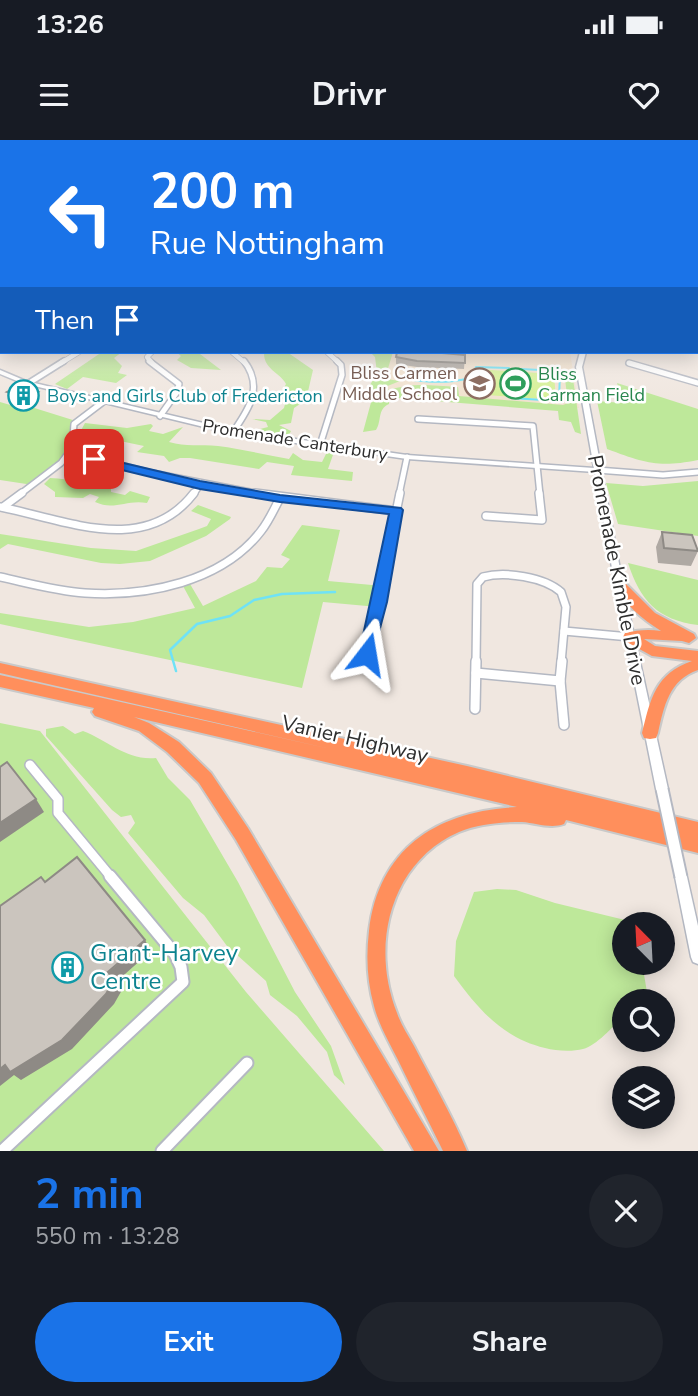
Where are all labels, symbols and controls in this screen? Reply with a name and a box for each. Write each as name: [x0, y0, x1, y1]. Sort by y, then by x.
text: 13:26: [35, 7, 104, 42]
text: Drivr: [312, 73, 386, 116]
icon: menu: [35, 76, 73, 114]
icon: heart: [625, 76, 663, 114]
text: 200 m: [150, 158, 294, 225]
icon: left: [35, 168, 126, 259]
text: Rue Nottingham: [150, 222, 385, 265]
icon: arrive: [108, 301, 146, 339]
text: Then: [35, 303, 94, 338]
place label: Bliss Carmen Middle School: [342, 361, 458, 406]
place label: Bliss Carman Field: [538, 362, 645, 407]
school or university icon: Bliss Carmen Middle School: [463, 366, 497, 400]
sports icon: Bliss Carman Field: [498, 367, 532, 401]
building icon: Boys and Girls Club of Fredericton: [7, 379, 41, 413]
place label: Boys and Girls Club of Fredericton: [47, 384, 323, 408]
street label: Promenade Canterbury: [200, 413, 390, 467]
pin: [64, 429, 124, 489]
icon: arrive: [75, 440, 113, 478]
street label: Promenade Kimble Drive: [581, 453, 653, 687]
position arrow: [330, 617, 404, 691]
street label: Vanier Highway: [278, 708, 431, 770]
north arrow: [612, 912, 676, 975]
map controls: [612, 912, 675, 1129]
place label: Grant-Harvey Centre: [90, 937, 239, 997]
building icon: Grant-Harvey Centre: [50, 950, 84, 984]
button: search: [612, 989, 675, 1052]
button: layers: [612, 1066, 675, 1129]
text: 2 min: [35, 1166, 144, 1223]
button: close: [589, 1174, 663, 1248]
text: 550 m · 13:28: [35, 1221, 180, 1252]
button: Exit: [35, 1302, 342, 1382]
button: Share: [356, 1302, 663, 1382]

